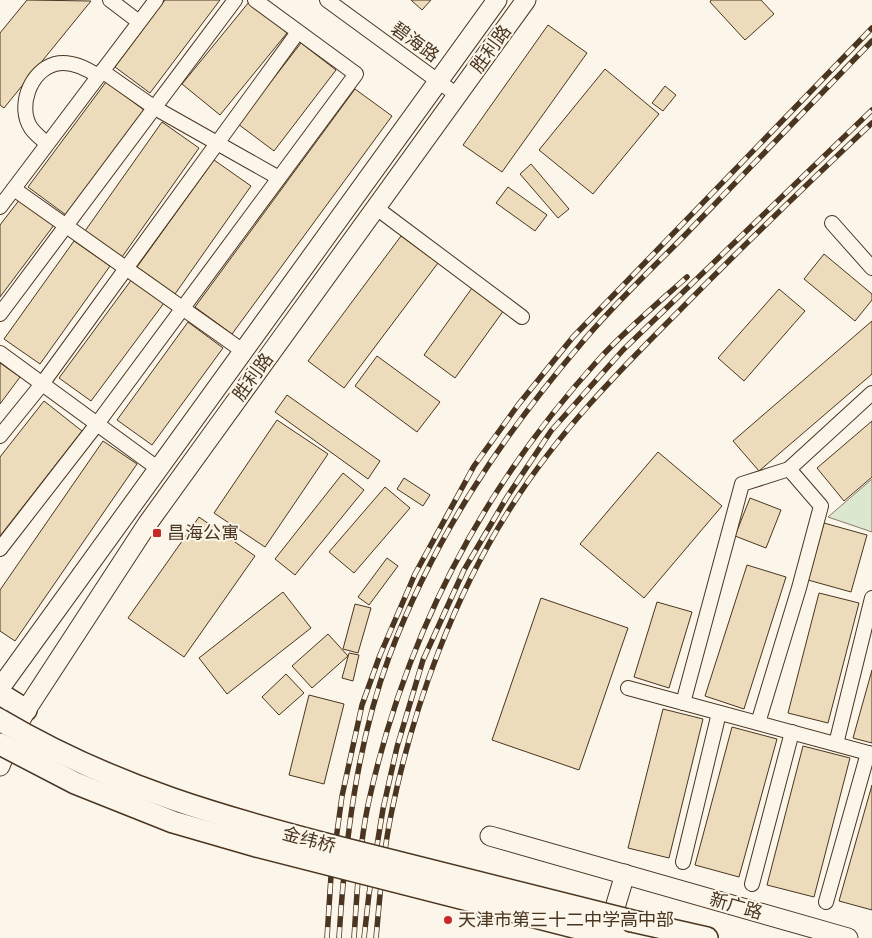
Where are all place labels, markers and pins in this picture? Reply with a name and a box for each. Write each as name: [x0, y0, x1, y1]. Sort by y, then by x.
place label: 昌海公寓: [167, 521, 239, 544]
marker: 昌海公寓: [151, 527, 163, 539]
place label: 天津市第三十二中学高中部: [458, 908, 674, 931]
marker: 天津市第三十二中学高中部: [442, 914, 454, 926]

